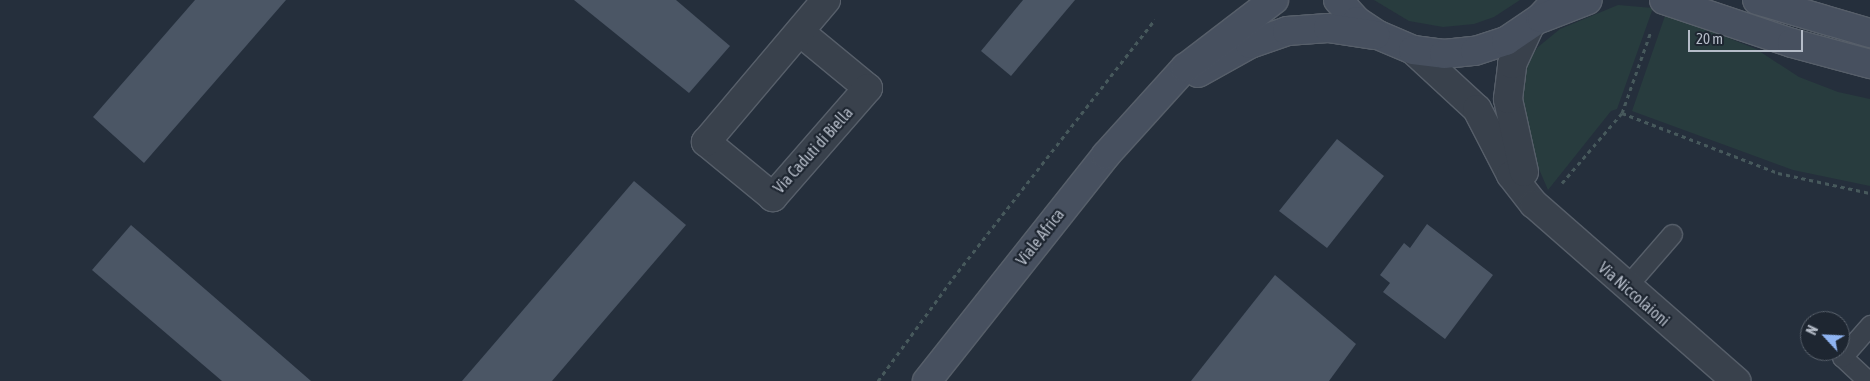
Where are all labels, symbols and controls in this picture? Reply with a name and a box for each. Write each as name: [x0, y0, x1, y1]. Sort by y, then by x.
scale bar: [1690, 20, 1805, 52]
text: 20 m: [1696, 30, 1723, 47]
street label: Via Caduti di Biella: [769, 103, 857, 197]
street label: Viale Africa: [1012, 205, 1068, 269]
street label: Via Niccolaioni: [1595, 258, 1673, 330]
north arrow: [1800, 311, 1850, 361]
text: N: [1803, 323, 1821, 337]

